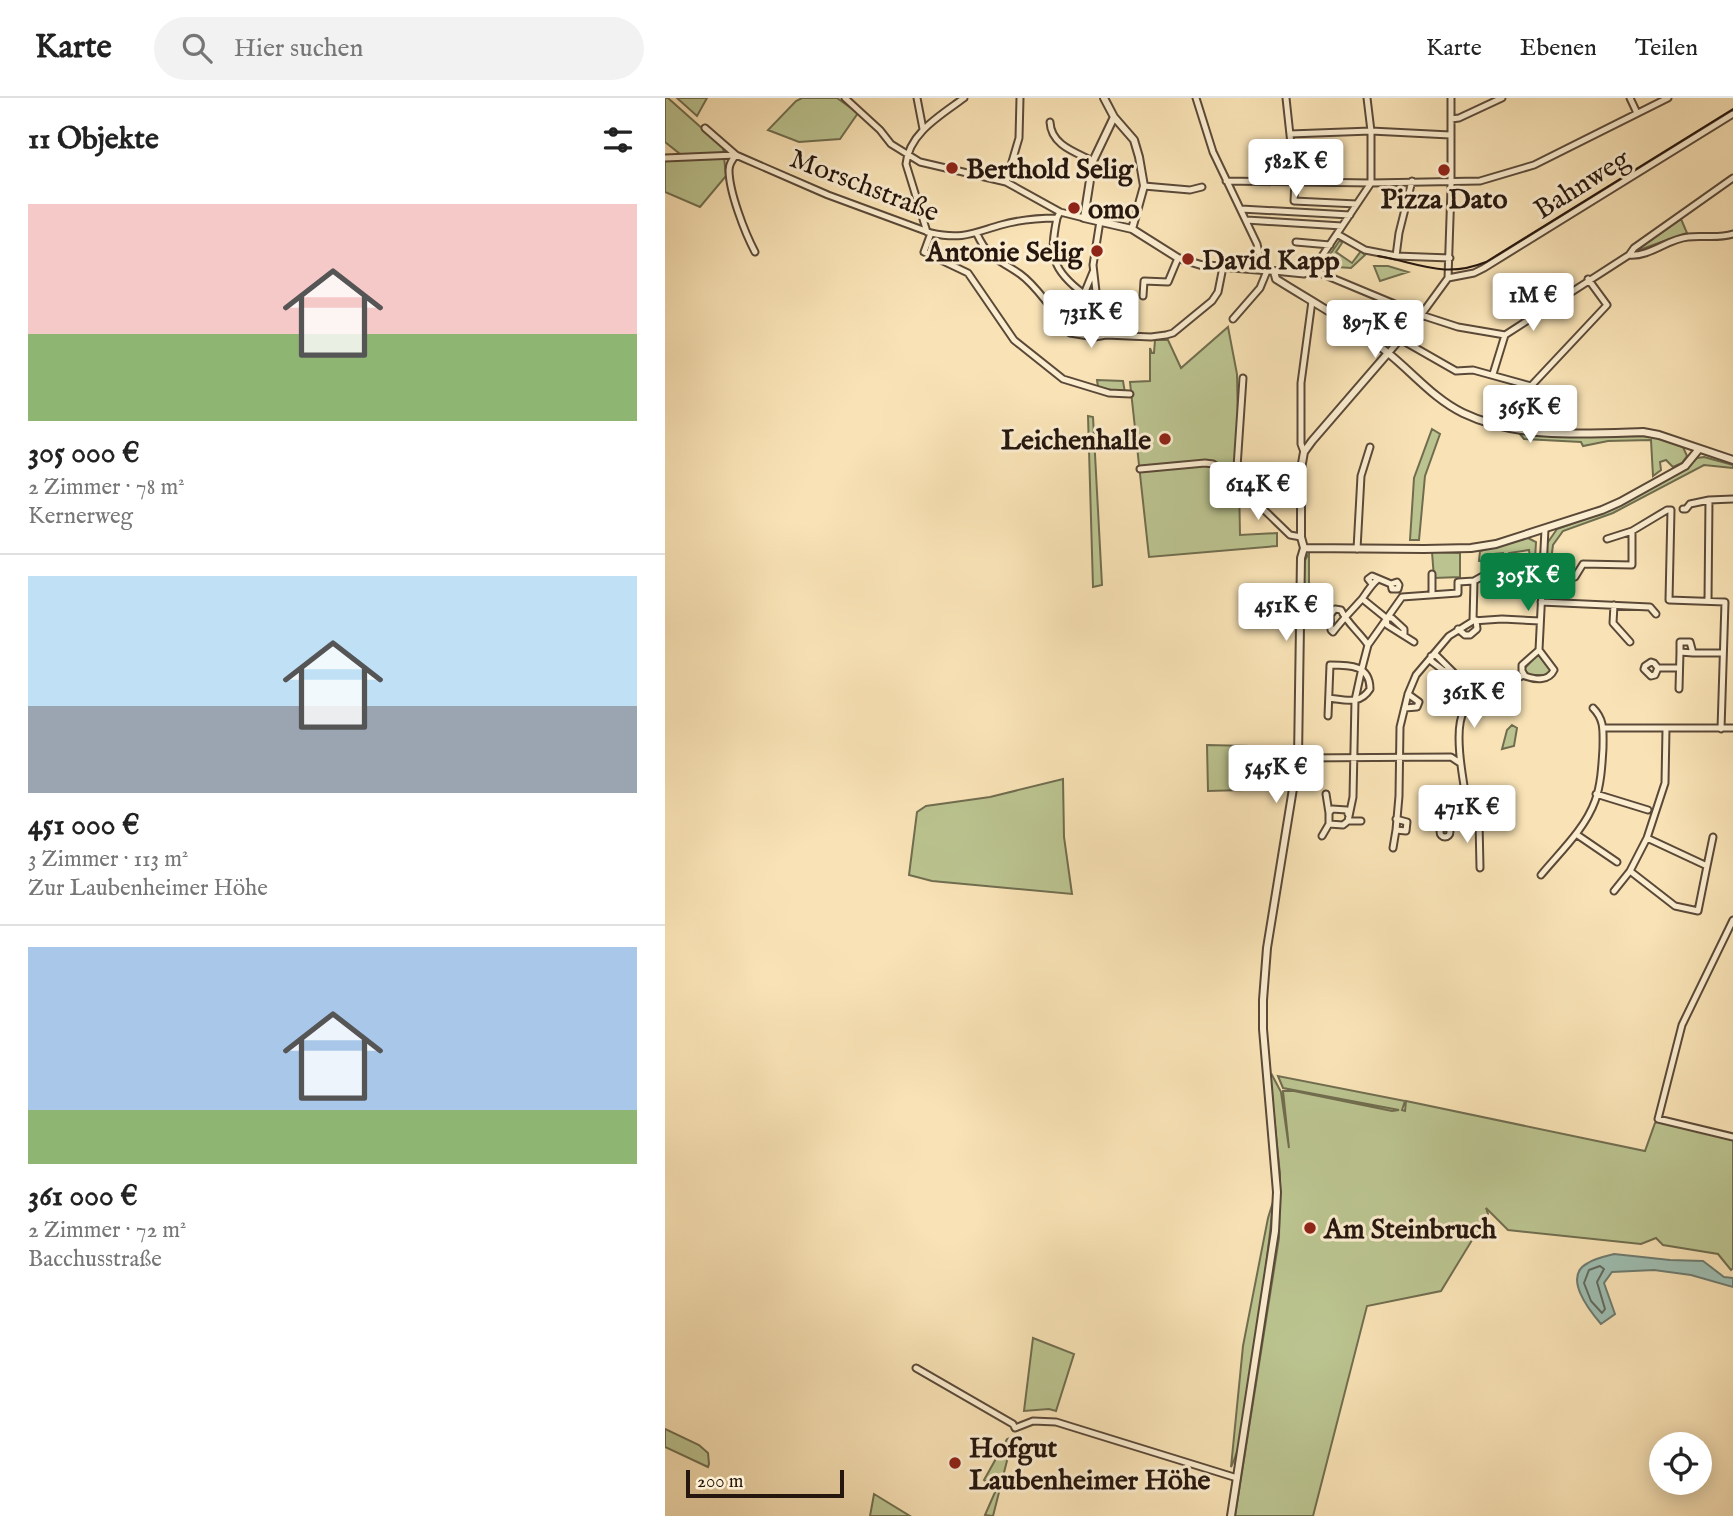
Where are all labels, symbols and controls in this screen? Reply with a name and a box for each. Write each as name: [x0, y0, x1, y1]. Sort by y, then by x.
search box: [154, 17, 644, 80]
text: Karte: [35, 27, 112, 69]
icon: search: [178, 29, 216, 67]
text: Hier suchen: [234, 32, 363, 65]
text: Karte: [1426, 33, 1482, 64]
text: Ebenen: [1520, 33, 1597, 64]
text: Teilen: [1635, 33, 1698, 64]
text: 11 Objekte: [28, 121, 159, 159]
icon: filters: [599, 121, 637, 159]
pin: 582K €: [1239, 140, 1353, 199]
street label: Morschstraße: [784, 142, 944, 231]
street label: Bahnweg: [1528, 142, 1637, 228]
text: 582K €: [1264, 147, 1328, 176]
place label: Berthold Selig: [966, 153, 1134, 188]
marker: Berthold Selig: [944, 160, 960, 176]
marker: Pizza Dato: [1436, 162, 1452, 178]
place label: Pizza Dato: [1380, 183, 1508, 218]
place label: omo: [1088, 193, 1140, 228]
marker: omo: [1066, 200, 1082, 216]
place label: Antonie Selig: [925, 236, 1084, 271]
marker: Antonie Selig: [1089, 243, 1105, 259]
place label: David Kapp: [1202, 244, 1340, 279]
icon: home: [270, 250, 396, 376]
marker: David Kapp: [1180, 251, 1196, 267]
pin: 1M €: [1492, 274, 1574, 333]
text: 1M €: [1509, 281, 1557, 310]
pin: 731K €: [1034, 290, 1148, 350]
text: 731K €: [1059, 298, 1123, 327]
pin: 897K €: [1318, 300, 1432, 360]
text: 897K €: [1343, 308, 1407, 337]
pin: 365K €: [1473, 386, 1587, 445]
text: 365K €: [1499, 393, 1561, 422]
place label: Leichenhalle: [1001, 424, 1151, 459]
marker: Leichenhalle: [1157, 431, 1173, 447]
text: 305 000 €: [28, 435, 140, 473]
pin: 614K €: [1201, 462, 1315, 522]
text: 614K €: [1226, 470, 1290, 499]
text: 2 Zimmer · 78 m²: [28, 473, 185, 502]
text: Kernerweg: [28, 502, 133, 531]
pin: 305K €: [1471, 554, 1585, 613]
text: 305K €: [1496, 561, 1560, 590]
pin: 451K €: [1229, 584, 1343, 643]
text: 451K €: [1254, 591, 1318, 620]
icon: home: [270, 622, 396, 748]
pin: 361K €: [1417, 670, 1531, 730]
text: 361K €: [1443, 678, 1505, 707]
pin: 545K €: [1219, 746, 1333, 805]
text: 545K €: [1245, 753, 1307, 782]
pin: 471K €: [1410, 786, 1524, 845]
text: 471K €: [1434, 793, 1500, 822]
text: 451 000 €: [28, 807, 140, 845]
text: 3 Zimmer · 113 m²: [28, 845, 188, 874]
text: Zur Laubenheimer Höhe: [28, 874, 268, 903]
icon: home: [270, 993, 396, 1119]
text: 361 000 €: [28, 1178, 138, 1216]
place label: Am Steinbruch: [1323, 1213, 1498, 1248]
text: 2 Zimmer · 72 m²: [28, 1216, 186, 1245]
marker: Am Steinbruch: [1302, 1220, 1318, 1236]
text: Bacchusstraße: [28, 1245, 162, 1274]
place label: Hofgut Laubenheimer Höhe: [969, 1432, 1211, 1499]
map controls: [1649, 1432, 1712, 1495]
button: locate: [1649, 1432, 1712, 1495]
marker: Hofgut Laubenheimer Höhe: [947, 1455, 963, 1471]
scale bar: [686, 1467, 843, 1499]
text: 200 m: [697, 1470, 743, 1494]

